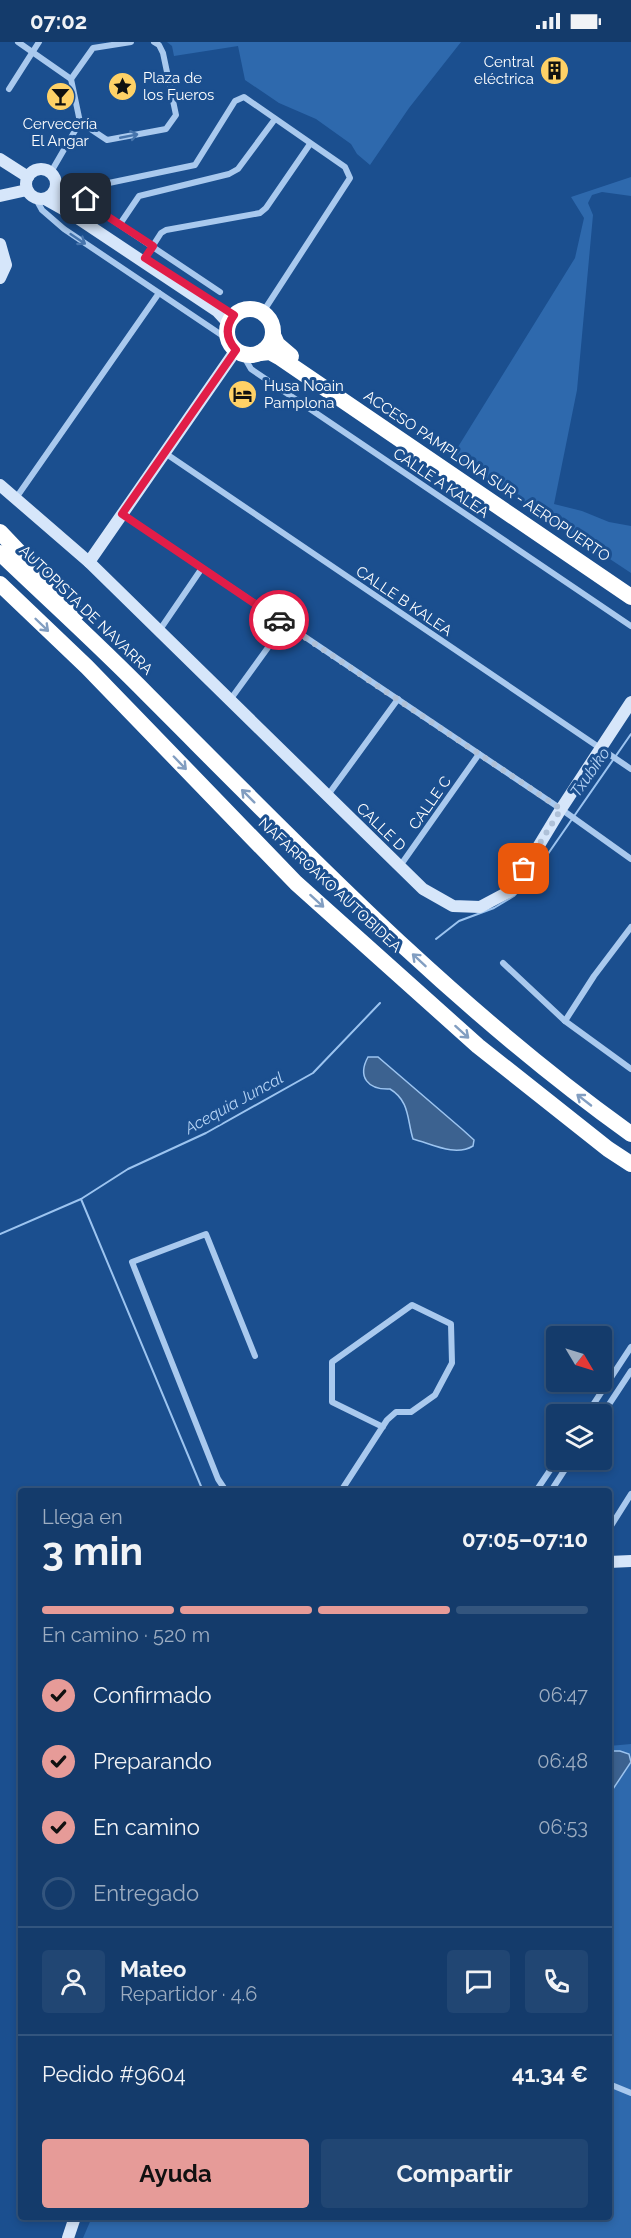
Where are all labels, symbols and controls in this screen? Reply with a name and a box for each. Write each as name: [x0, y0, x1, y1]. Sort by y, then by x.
text: 07:02: [30, 8, 87, 34]
place label: Central eléctrica: [474, 53, 535, 88]
building icon: Central eléctrica: [539, 55, 571, 87]
place label: Plaza de los Fueros: [143, 69, 214, 104]
place icon: Plaza de los Fueros: [106, 71, 138, 103]
bar icon: Cervecería El Angar: [44, 81, 76, 113]
place label: Cervecería El Angar: [23, 115, 97, 150]
one-way arrow: [119, 130, 138, 141]
pin: [60, 173, 111, 224]
icon: home: [69, 182, 102, 215]
one-way arrow: [69, 233, 86, 245]
place label: Husa Noain Pamplona: [264, 377, 344, 412]
hotel icon: Husa Noain Pamplona: [227, 379, 259, 411]
street label: ACCESO PAMPLONA SUR - AEROPUERTO: [361, 387, 613, 565]
street label: CALLE A KALEA: [390, 444, 492, 522]
street label: AUTOPISTA DE NAVARRA: [16, 542, 156, 678]
street label: CALLE B KALEA: [352, 562, 456, 640]
courier: [249, 590, 309, 650]
icon: car: [263, 604, 296, 637]
one-way arrow: [35, 617, 50, 632]
water label: Txubiko: [566, 744, 614, 800]
one-way arrow: [173, 755, 187, 770]
street label: CALLE C: [405, 773, 455, 833]
one-way arrow: [241, 788, 256, 803]
street label: CALLE D: [353, 799, 410, 855]
street label: NAFARROAKO AUTOBIDEA: [255, 814, 405, 956]
pin: [498, 843, 549, 894]
icon: bag: [507, 852, 540, 885]
one-way arrow: [309, 894, 324, 908]
one-way arrow: [412, 954, 427, 968]
one-way arrow: [454, 1025, 469, 1039]
water label: Acequia Juncal: [180, 1068, 287, 1138]
one-way arrow: [576, 1094, 592, 1106]
north arrow: [546, 1326, 612, 1392]
map controls: [546, 1326, 612, 1470]
button: layers: [546, 1404, 612, 1470]
text: Llega en: [42, 1505, 123, 1529]
text: 07:05–07:10: [462, 1526, 588, 1552]
text: 3 min: [42, 1528, 143, 1574]
text: En camino · 520 m: [42, 1623, 210, 1647]
icon: check: [42, 1679, 75, 1712]
text: Confirmado: [93, 1682, 212, 1708]
text: 06:47: [538, 1683, 588, 1707]
icon: check: [42, 1745, 75, 1778]
text: Preparando: [93, 1748, 212, 1774]
text: 06:48: [537, 1749, 588, 1773]
icon: check: [42, 1811, 75, 1844]
text: En camino: [93, 1814, 200, 1840]
text: 06:53: [538, 1815, 588, 1839]
text: Entregado: [93, 1880, 199, 1906]
button: person: [42, 1950, 105, 2013]
button: chat: [447, 1950, 510, 2013]
button: phone: [525, 1950, 588, 2013]
text: Mateo: [120, 1956, 186, 1982]
text: Repartidor · 4.6: [120, 1982, 257, 2006]
text: Pedido #9604: [42, 2061, 186, 2087]
text: 41.34 €: [512, 2061, 588, 2087]
button: Ayuda: [42, 2139, 309, 2208]
button: Compartir: [321, 2139, 588, 2208]

